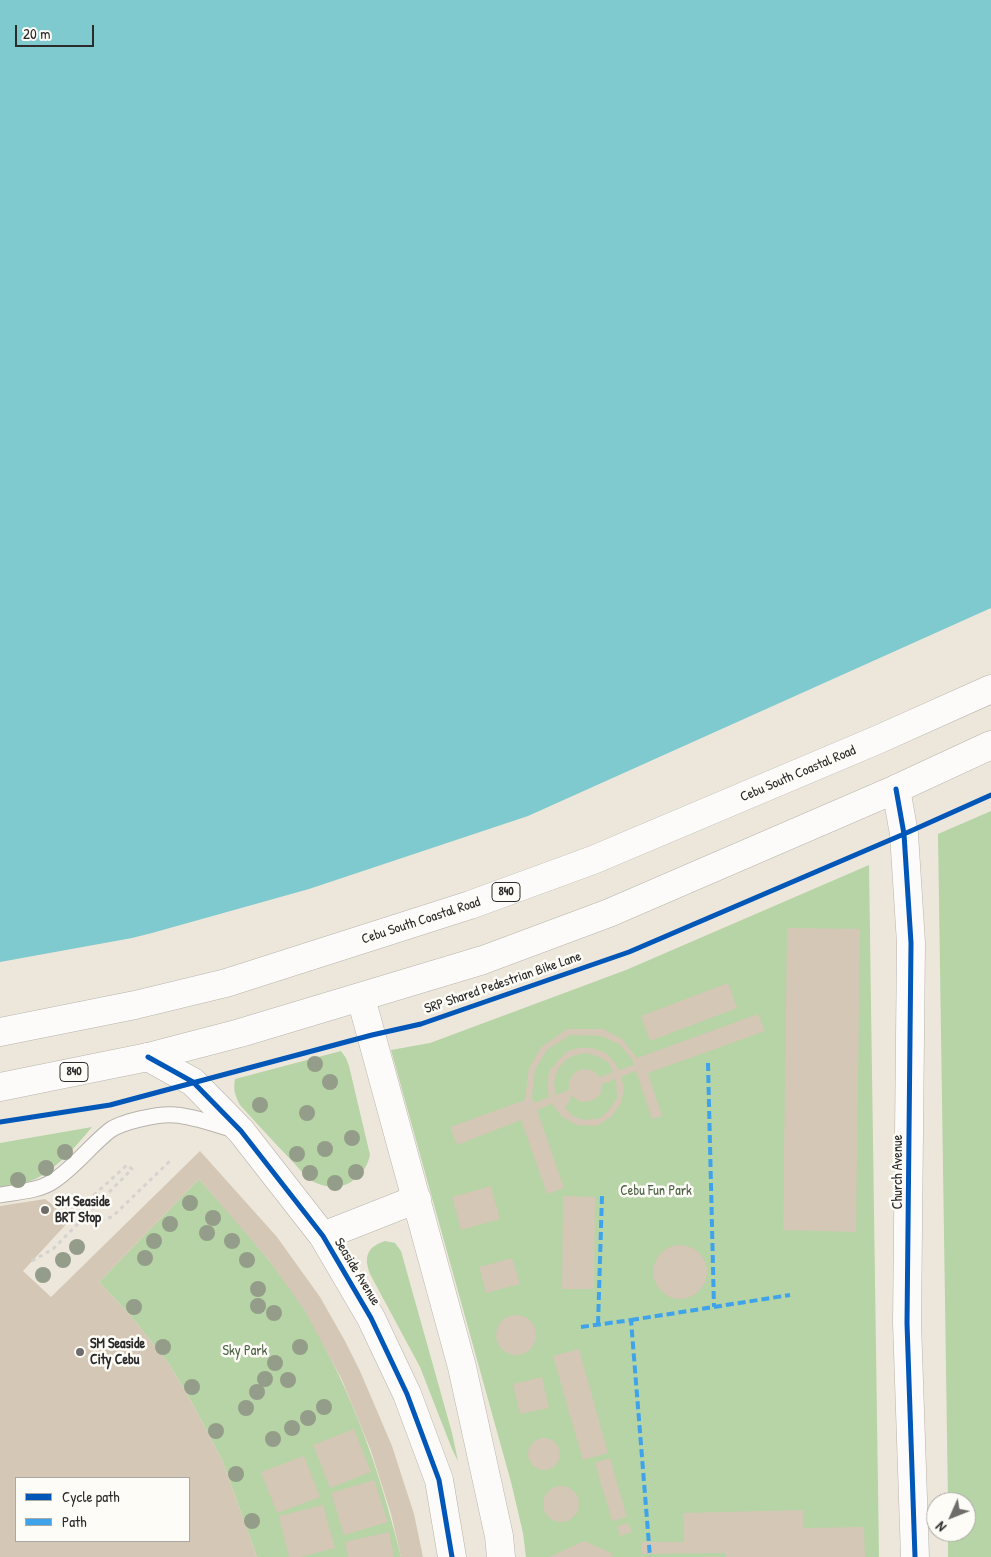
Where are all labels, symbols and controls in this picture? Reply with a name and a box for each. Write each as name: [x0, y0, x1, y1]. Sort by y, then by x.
scale bar: [18, 15, 96, 47]
text: 20 m: [23, 23, 50, 44]
street label: Cebu South Coastal Road: [738, 742, 858, 806]
road number: 840: [492, 882, 520, 902]
street label: Cebu South Coastal Road: [360, 894, 482, 948]
street label: SRP Shared Pedestrian Bike Lane: [422, 948, 584, 1018]
road number: 840: [60, 1062, 88, 1082]
street label: Church Avenue: [890, 1135, 906, 1209]
park label: Cebu Fun Park: [620, 1183, 692, 1199]
place label: SM Seaside BRT Stop: [55, 1194, 110, 1226]
marker: SM Seaside BRT Stop: [39, 1204, 51, 1216]
street label: Seaside Avenue: [330, 1235, 384, 1309]
place label: SM Seaside City Cebu: [90, 1336, 145, 1368]
park label: Sky Park: [223, 1343, 267, 1359]
marker: SM Seaside City Cebu: [74, 1346, 86, 1358]
legend: [15, 1477, 190, 1542]
text: Cycle path: [62, 1486, 120, 1507]
north arrow: [926, 1492, 976, 1542]
text: Path: [62, 1511, 87, 1532]
text: N: [931, 1518, 950, 1536]

